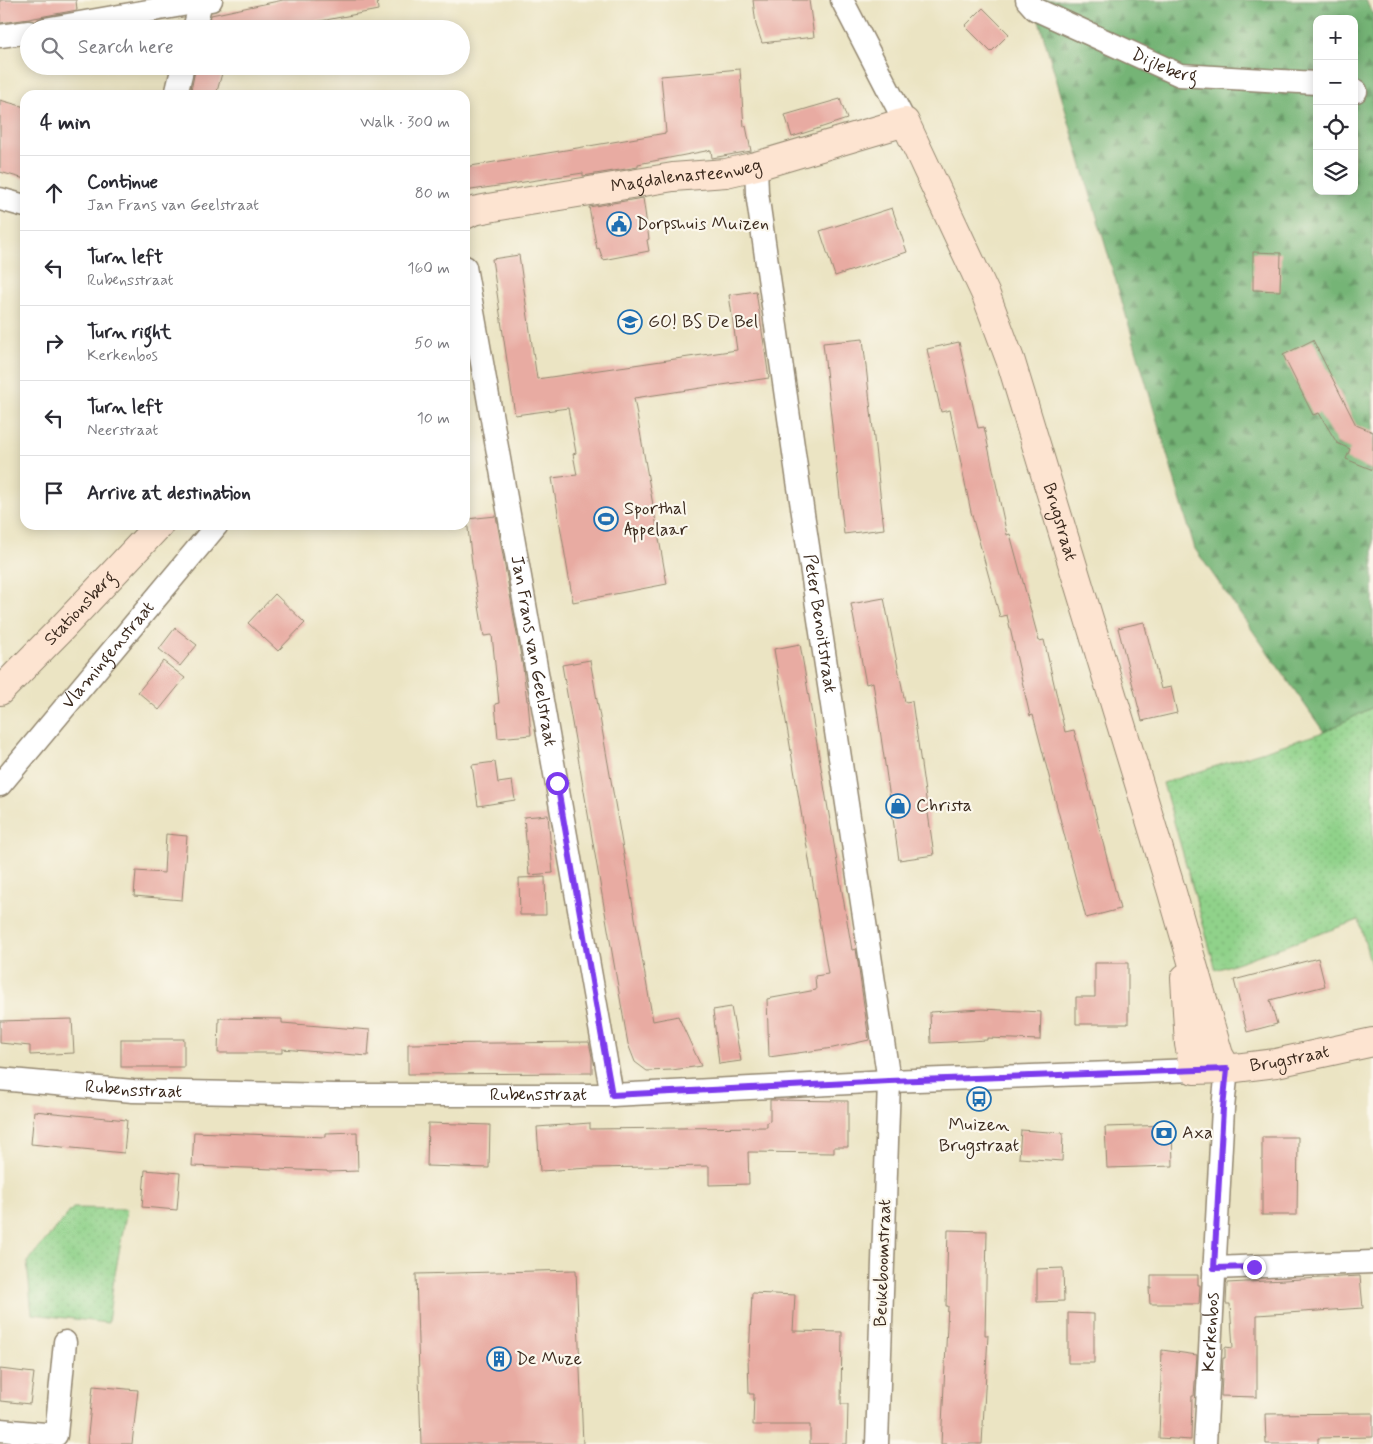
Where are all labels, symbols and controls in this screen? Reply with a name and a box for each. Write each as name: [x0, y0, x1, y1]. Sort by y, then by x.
map controls: [1313, 15, 1358, 195]
button: +: [1313, 15, 1358, 60]
search box: [20, 20, 470, 75]
icon: search: [38, 34, 66, 62]
text: Search here: [78, 35, 174, 60]
street label: Dijleberg: [1128, 43, 1198, 90]
button: −: [1313, 60, 1358, 105]
button: locate: [1313, 105, 1358, 150]
text: 4 min: [40, 109, 91, 137]
text: Walk · 300 m: [360, 112, 450, 133]
button: layers: [1313, 150, 1358, 195]
street label: Magdalenasteenweg: [609, 153, 765, 199]
text: Continue: [87, 170, 158, 195]
icon: ahead: [40, 179, 68, 207]
text: 80 m: [415, 183, 450, 204]
text: Jan Frans van Geelstraat: [87, 195, 259, 216]
public building icon: Dorpshuis Muizen: [606, 211, 632, 237]
place label: Dorpshuis Muizen: [636, 212, 769, 236]
text: Turn left: [87, 245, 163, 270]
icon: left: [40, 254, 68, 282]
text: 160 m: [407, 258, 450, 279]
text: Rubensstraat: [87, 270, 173, 291]
school or university icon: GO! BS De Bel: [617, 309, 643, 335]
place label: GO! BS De Bel: [648, 310, 758, 334]
text: Turn right: [87, 320, 171, 345]
icon: right: [40, 329, 68, 357]
text: 50 m: [414, 333, 450, 354]
text: Kerkenbos: [87, 345, 158, 366]
text: Turn left: [87, 395, 163, 420]
icon: left: [40, 404, 68, 432]
text: 10 m: [417, 408, 450, 429]
text: Neerstraat: [87, 420, 158, 441]
icon: arrive: [40, 479, 68, 507]
street label: Brugstraat: [1036, 480, 1083, 564]
text: Arrive at destination: [87, 481, 251, 506]
place label: Sporthal Appelaar: [624, 497, 688, 543]
sports icon: Sporthal Appelaar: [593, 506, 619, 532]
street label: Peter Benoitstraat: [797, 552, 842, 695]
street label: Jan Frans van Geelstraat: [504, 554, 562, 749]
street label: Stationsberg: [39, 566, 123, 651]
street label: Vlamingenstraat: [56, 596, 160, 714]
route start: [546, 772, 569, 795]
shop icon: Christa: [885, 793, 911, 819]
place label: Christa: [916, 794, 972, 818]
street label: Brugstraat: [1249, 1040, 1332, 1078]
street label: Rubensstraat: [84, 1075, 183, 1104]
street label: Rubensstraat: [490, 1083, 587, 1107]
bus stop icon: Muizen Brugstraat: [966, 1086, 992, 1112]
place label: Muizen Brugstraat: [939, 1113, 1019, 1159]
bank icon: Axa: [1151, 1120, 1177, 1146]
place label: Axa: [1182, 1121, 1213, 1145]
street label: Beukeboomstraat: [869, 1198, 897, 1327]
route end: [1243, 1256, 1266, 1279]
street label: Kerkenbos: [1197, 1292, 1225, 1373]
building icon: De Muze: [486, 1346, 512, 1372]
place label: De Muze: [516, 1347, 582, 1371]

